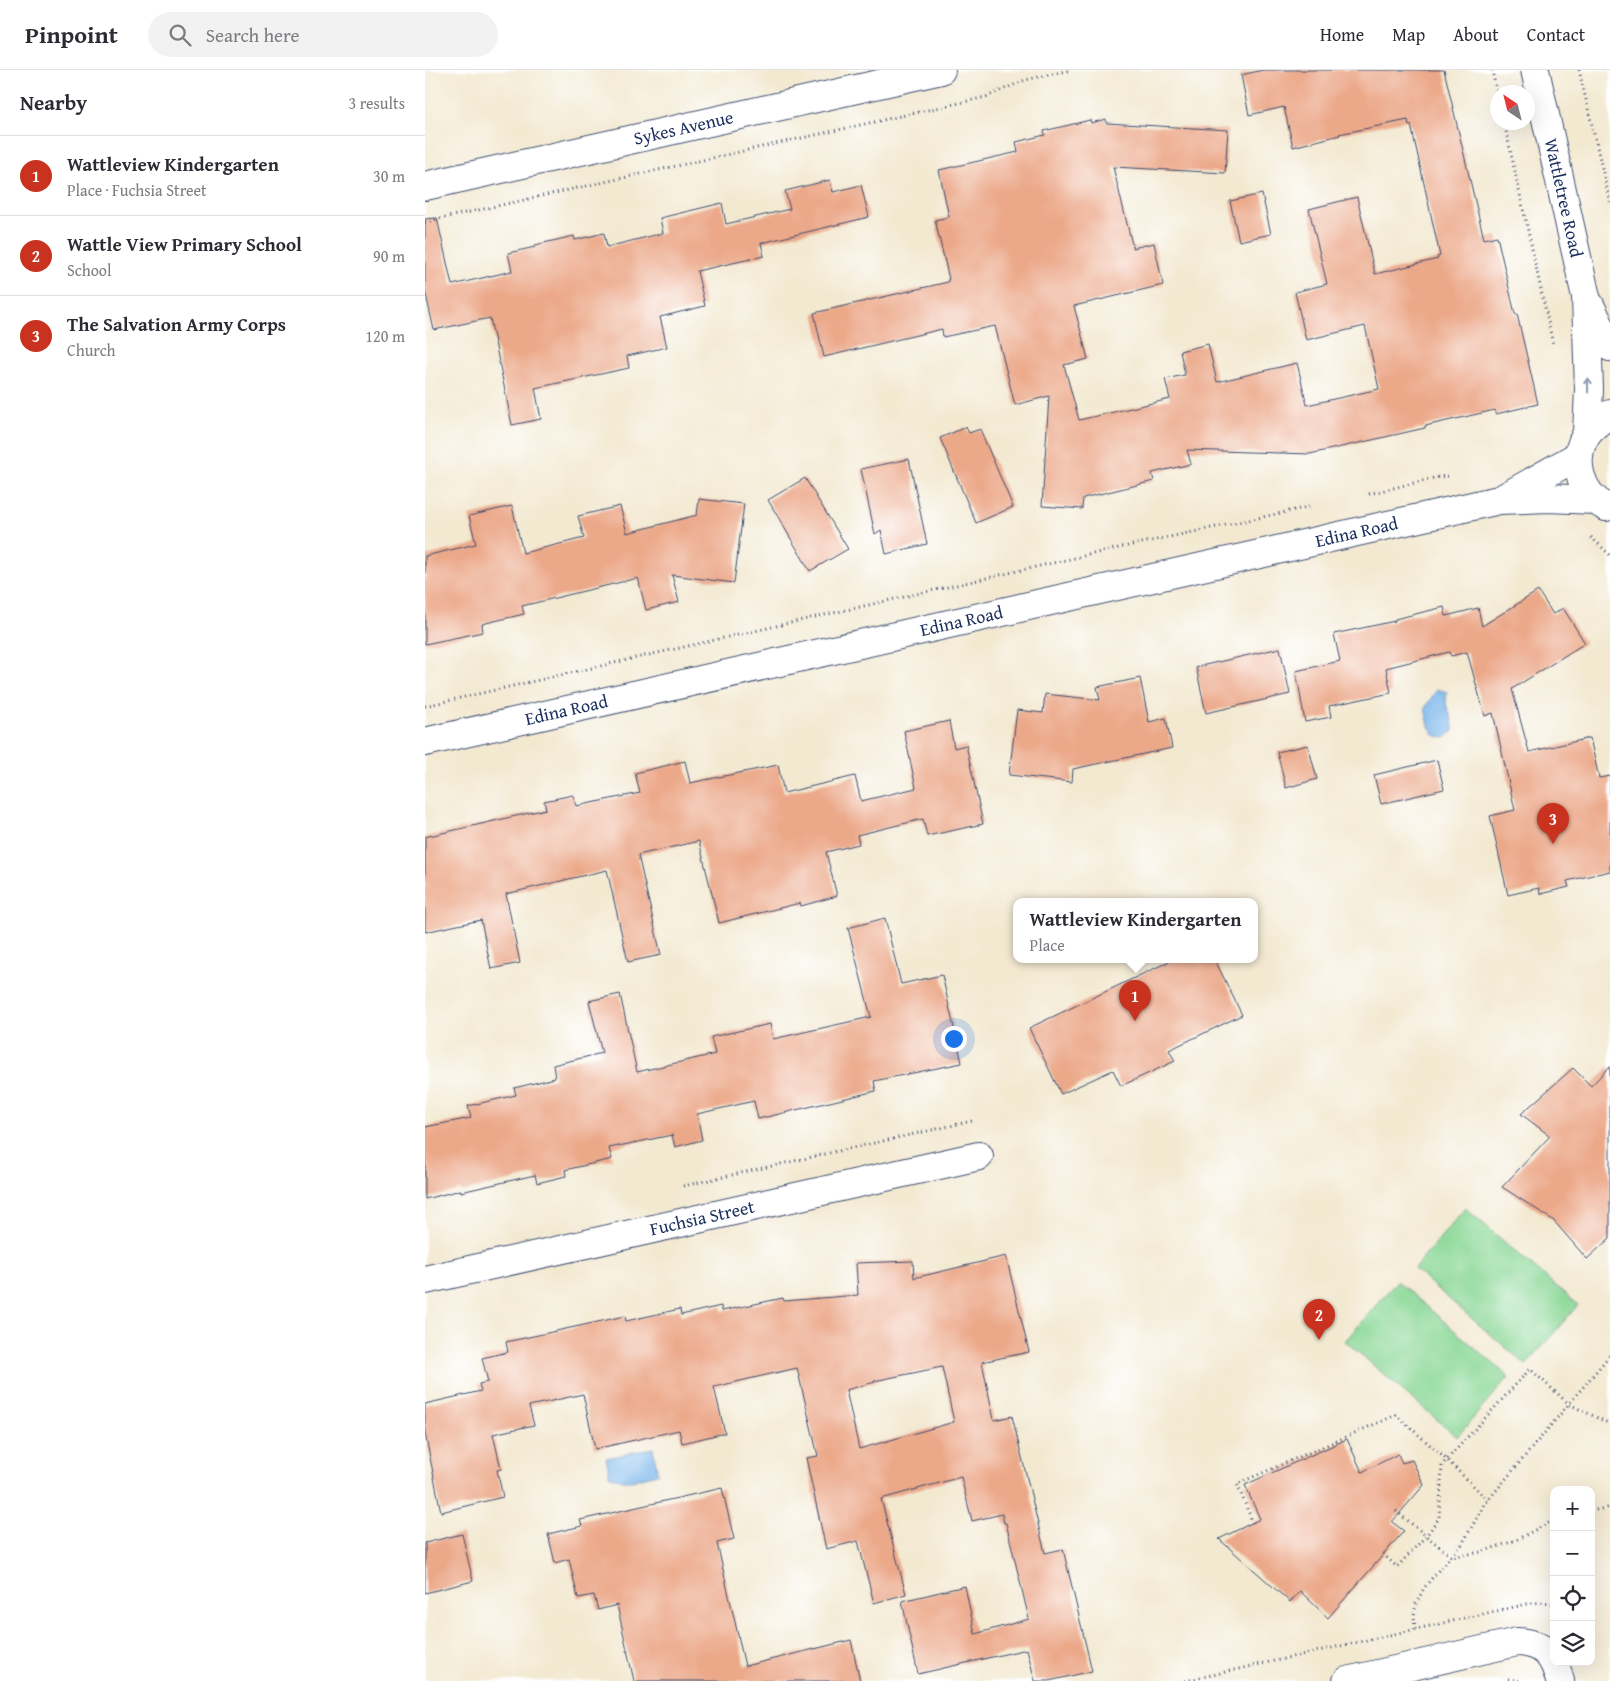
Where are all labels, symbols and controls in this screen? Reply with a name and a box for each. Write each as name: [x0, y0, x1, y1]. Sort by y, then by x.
search box: [148, 12, 498, 57]
text: Pinpoint: [25, 17, 118, 52]
icon: search: [166, 21, 194, 49]
text: Search here: [206, 21, 299, 49]
text: Home: [1320, 21, 1364, 48]
text: Map: [1392, 21, 1425, 48]
text: About: [1453, 21, 1499, 48]
text: Contact: [1527, 21, 1585, 48]
north arrow: [1490, 85, 1535, 130]
text: Nearby: [20, 87, 87, 118]
text: 3 results: [348, 91, 405, 115]
street label: Sykes Avenue: [631, 103, 736, 152]
street label: Wattletree Road: [1538, 136, 1591, 260]
text: Wattleview Kindergarten: [67, 150, 279, 178]
text: 1: [32, 164, 40, 188]
text: 30 m: [373, 164, 405, 188]
text: Place · Fuchsia Street: [67, 178, 207, 202]
text: Wattle View Primary School: [67, 230, 302, 258]
text: 2: [32, 244, 40, 268]
text: 90 m: [373, 244, 405, 268]
text: School: [67, 258, 111, 282]
text: The Salvation Army Corps: [67, 310, 286, 338]
text: 3: [32, 324, 40, 348]
text: 120 m: [365, 324, 405, 348]
text: Church: [67, 338, 116, 362]
one-way arrow: [1584, 377, 1593, 393]
street label: Edina Road: [1313, 509, 1401, 554]
street label: Edina Road: [917, 598, 1006, 643]
street label: Edina Road: [522, 687, 611, 732]
pin: 3: [1537, 803, 1569, 844]
popup: [1013, 898, 1258, 963]
text: Wattleview Kindergarten: [1030, 905, 1241, 933]
text: Place: [1030, 933, 1065, 957]
pin: 1: [1119, 980, 1151, 1021]
your location: [941, 1026, 967, 1052]
street label: Fuchsia Street: [647, 1193, 758, 1242]
pin: 2: [1303, 1299, 1335, 1340]
map controls: [1550, 1486, 1595, 1666]
button: +: [1550, 1486, 1595, 1531]
button: −: [1550, 1531, 1595, 1576]
button: locate: [1550, 1576, 1595, 1621]
button: layers: [1550, 1621, 1595, 1666]

